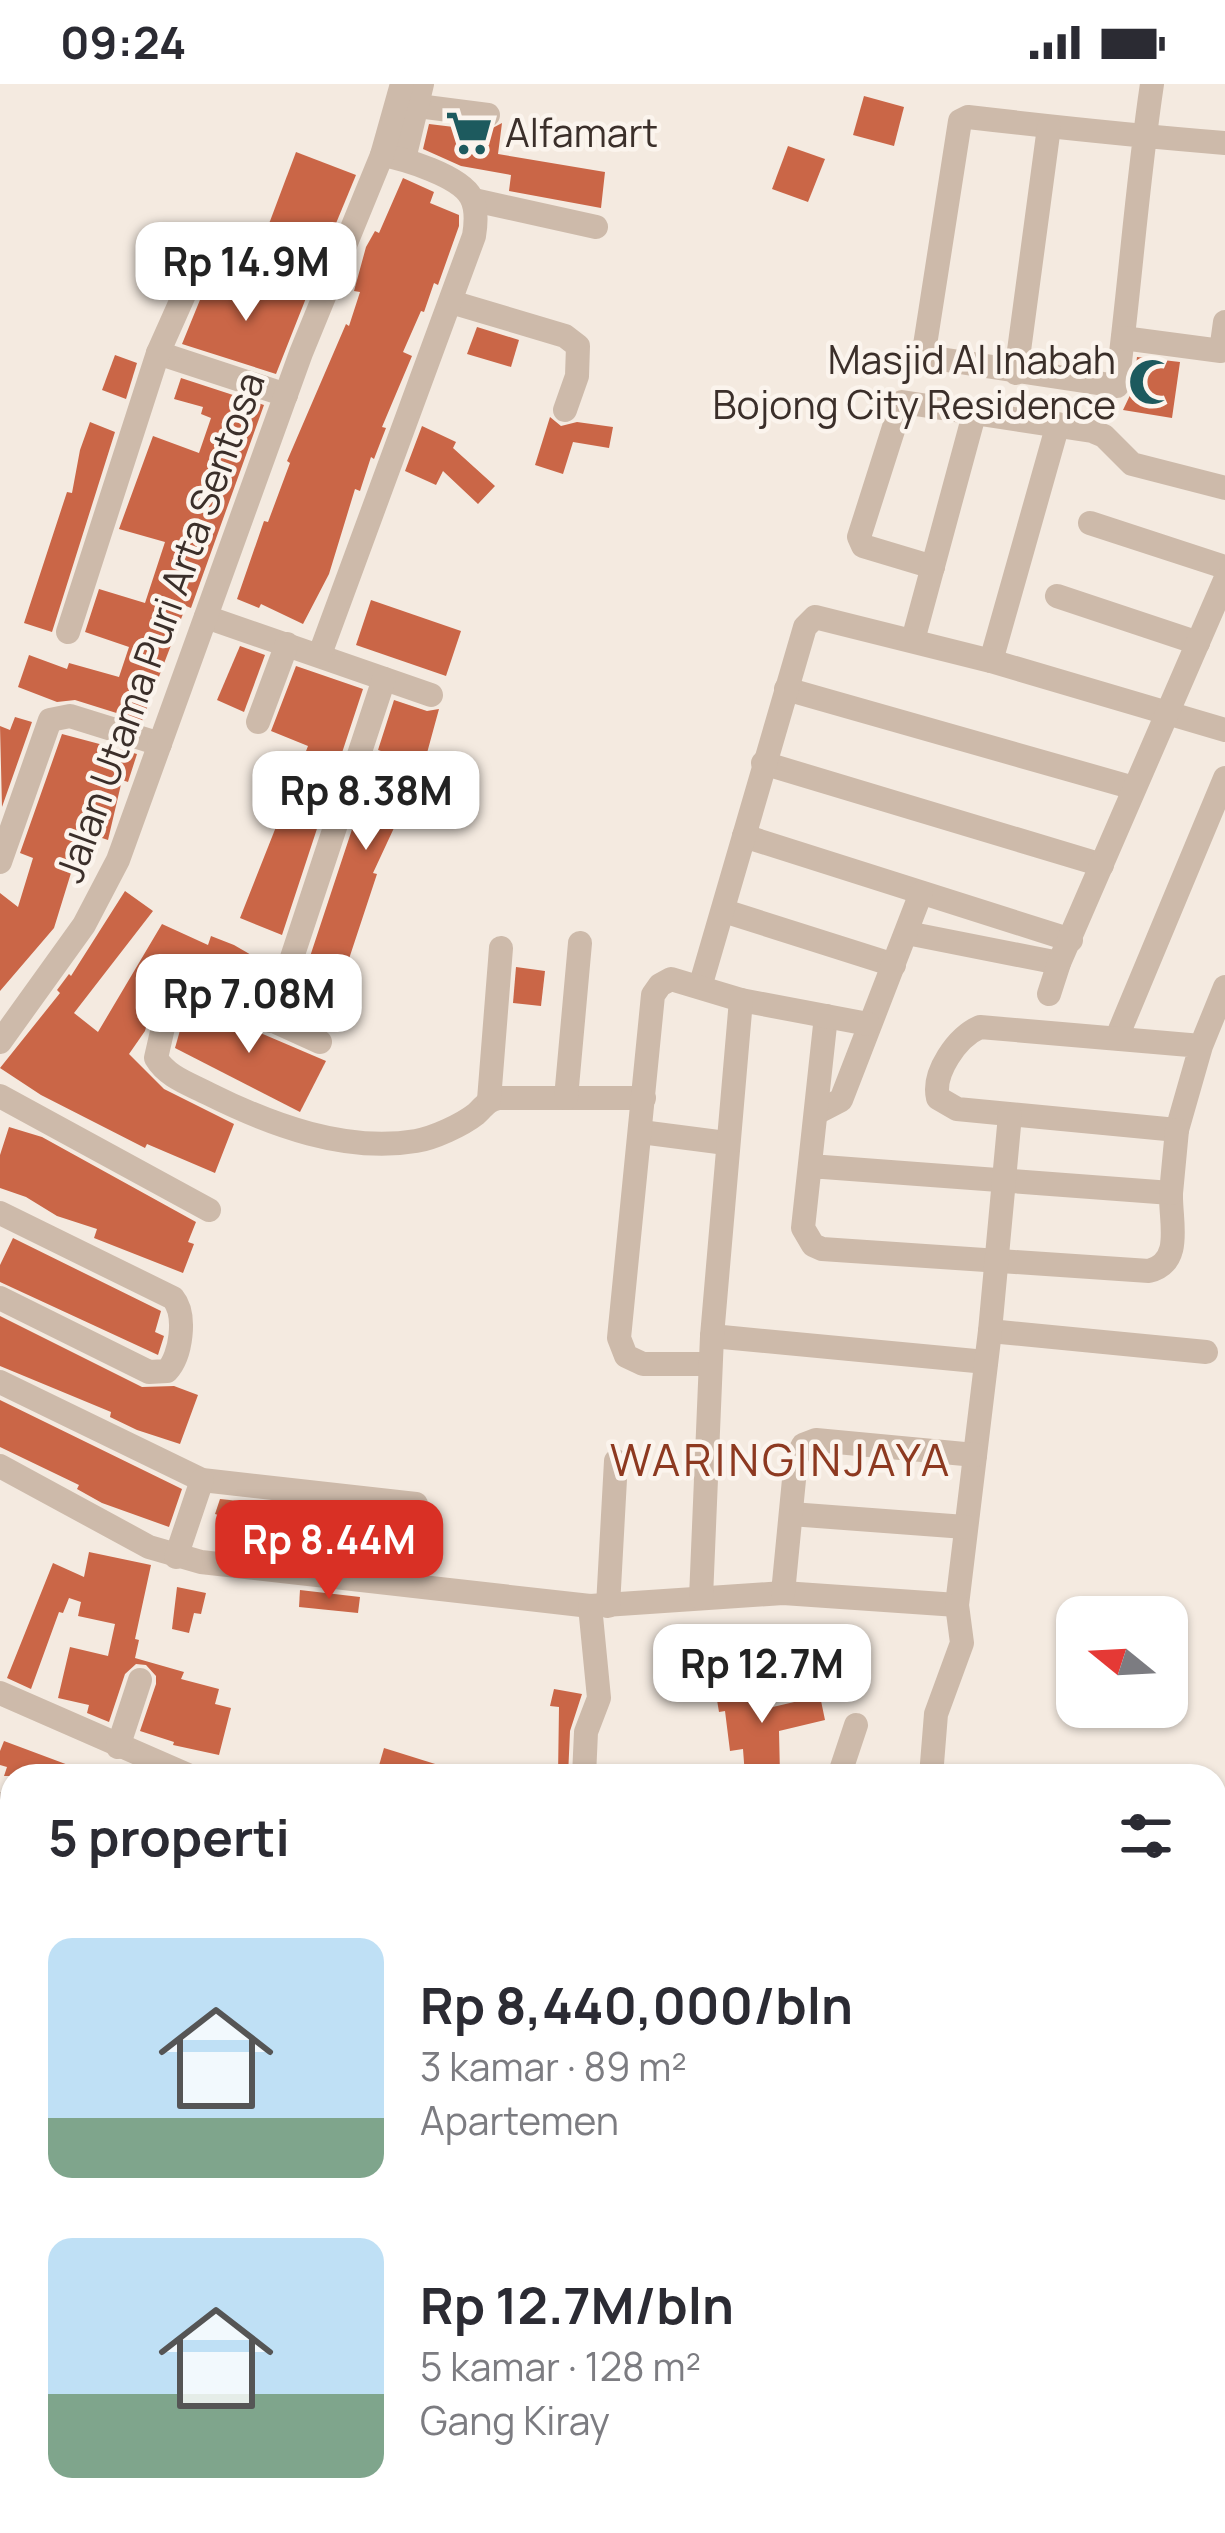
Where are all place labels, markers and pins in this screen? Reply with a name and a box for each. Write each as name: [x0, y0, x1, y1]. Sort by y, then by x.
place label: Alfamart: [505, 105, 658, 159]
supermarket icon: Alfamart: [444, 108, 494, 158]
pin: Rp 14.9M: [122, 222, 370, 324]
place label: Masjid Al Inabah Bojong City Residence: [713, 332, 1116, 431]
mosque icon: Masjid Al Inabah Bojong City Residence: [1127, 357, 1177, 407]
pin: Rp 8.38M: [242, 751, 490, 853]
pin: Rp 7.08M: [125, 954, 373, 1056]
pin: Rp 8.44M: [205, 1500, 453, 1602]
pin: Rp 12.7M: [638, 1624, 886, 1726]

